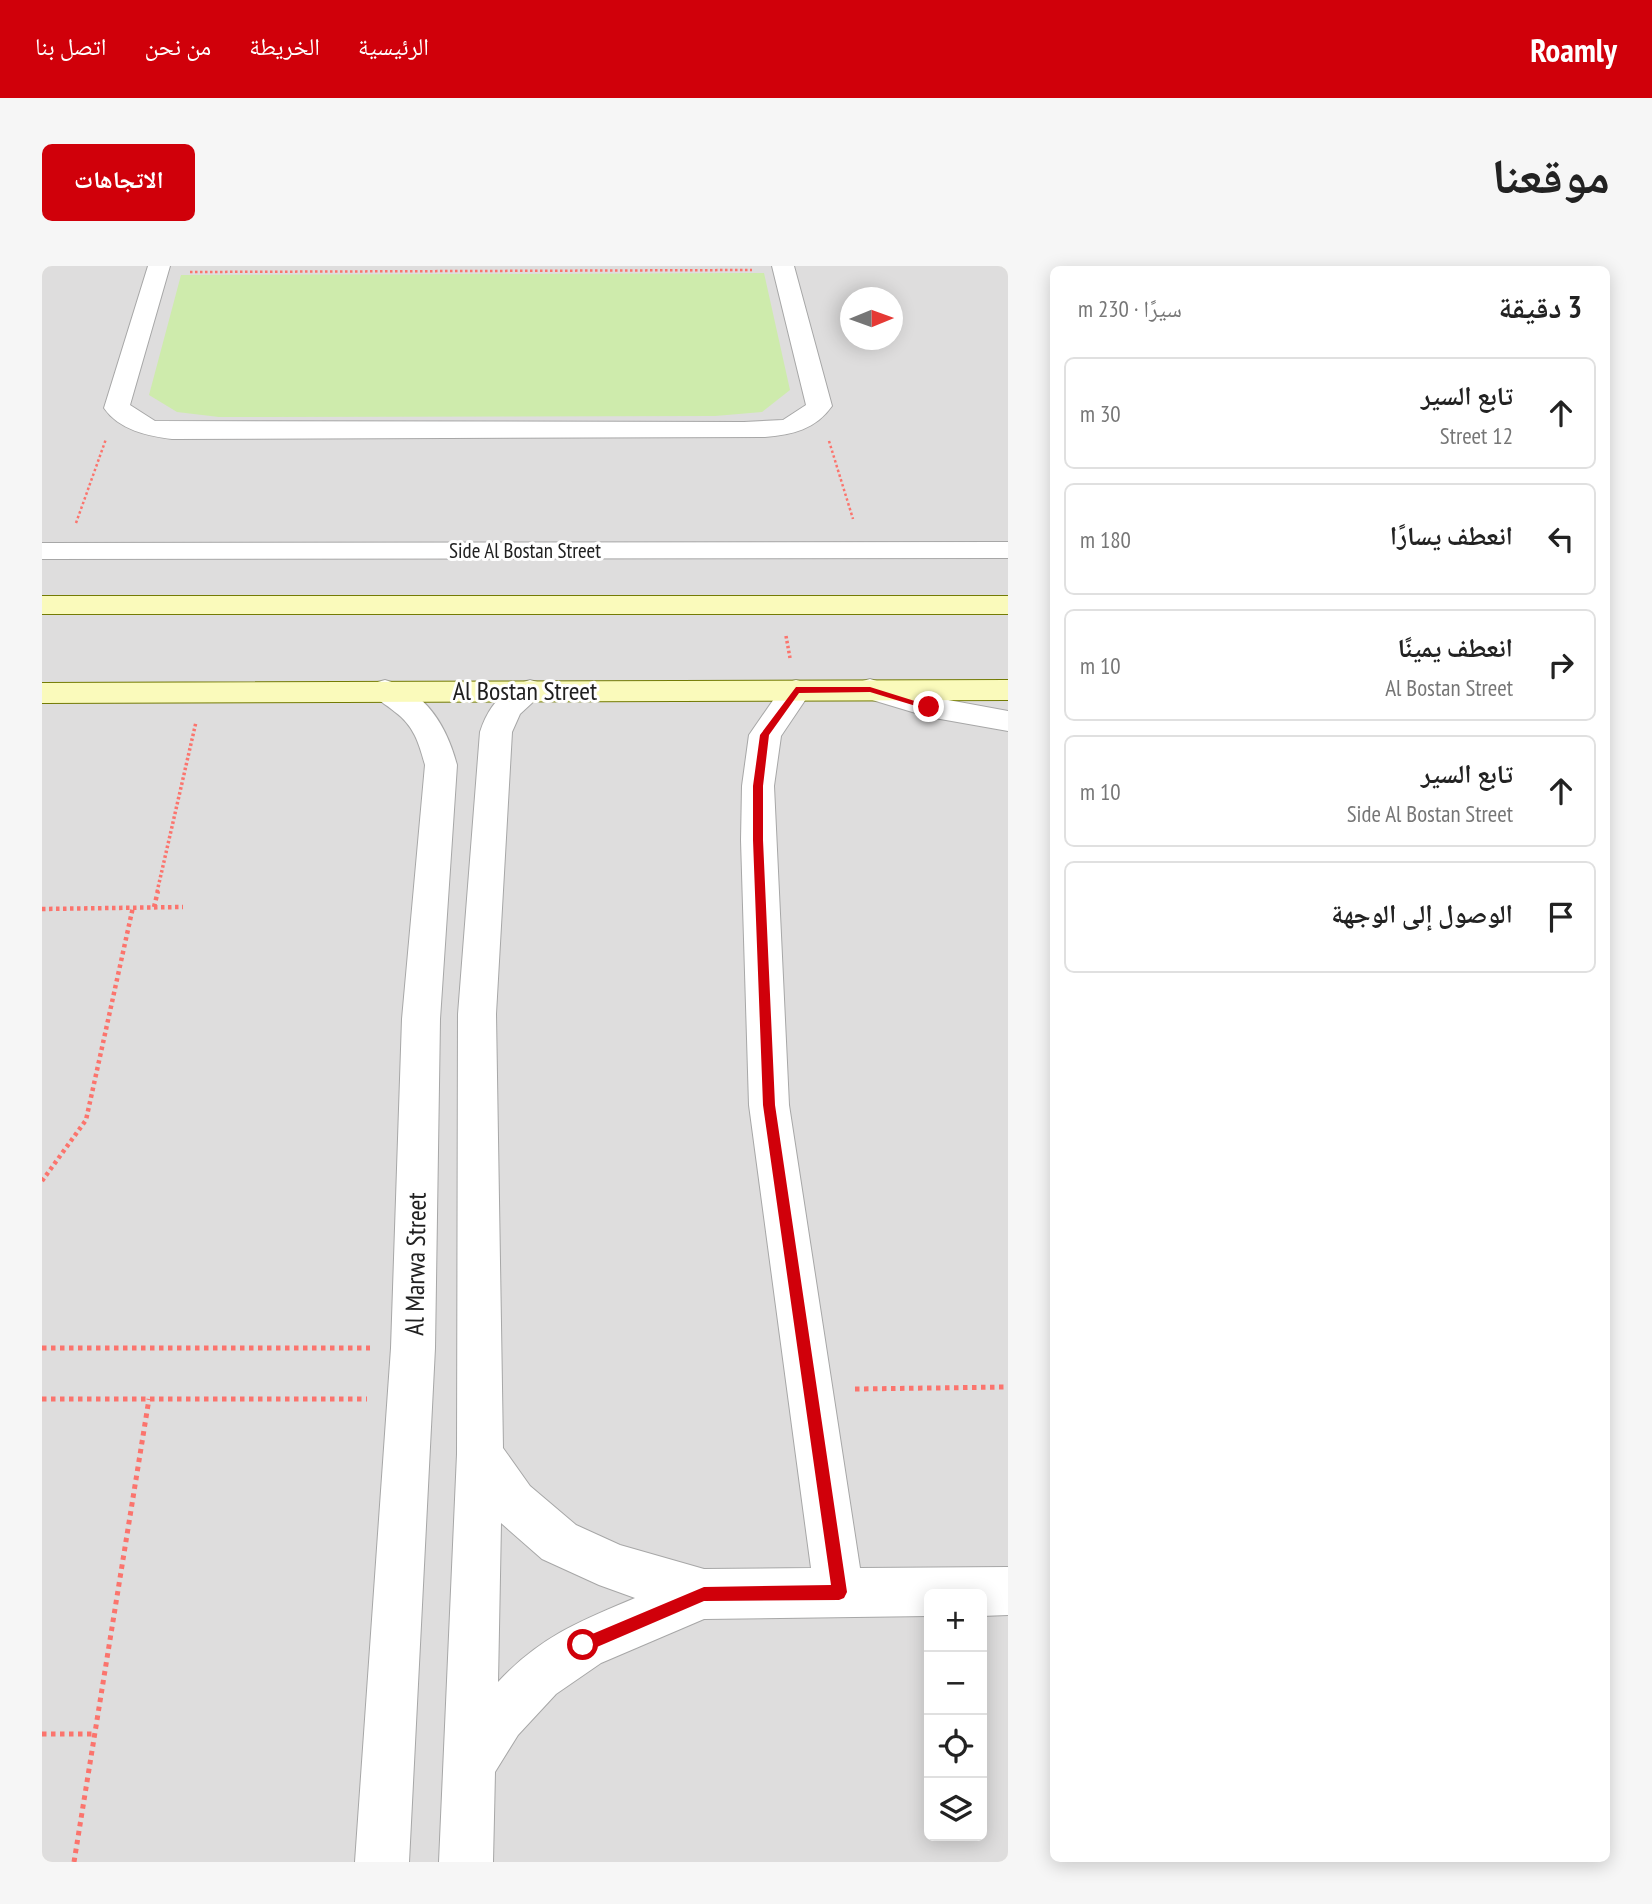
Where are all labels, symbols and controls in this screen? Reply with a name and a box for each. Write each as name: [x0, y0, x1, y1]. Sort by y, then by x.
text: Roamly: [1530, 28, 1617, 71]
text: اتصل بنا: [35, 31, 107, 62]
text: من نحن: [145, 31, 211, 62]
text: الخريطة: [249, 31, 320, 62]
text: الرئيسية: [358, 31, 429, 62]
text: موقعنا: [1492, 143, 1610, 207]
button: الاتجاهات: [42, 144, 195, 221]
north arrow: [840, 287, 903, 350]
text: 3 دقيقة: [1499, 287, 1582, 326]
text: سيرًا · 230 m: [1078, 294, 1182, 323]
text: تابع السير: [1421, 379, 1513, 412]
icon: ahead: [1542, 394, 1580, 432]
text: 30 m: [1080, 399, 1121, 428]
text: Street 12: [1440, 421, 1513, 450]
text: انعطف يسارًا: [1390, 519, 1513, 552]
icon: left: [1542, 520, 1580, 558]
text: 180 m: [1080, 525, 1131, 554]
street label: Side Al Bostan Street: [449, 537, 601, 564]
text: انعطف يمينًا: [1397, 631, 1513, 664]
icon: right: [1542, 646, 1580, 684]
text: 10 m: [1080, 651, 1121, 680]
text: Al Bostan Street: [1385, 673, 1513, 702]
street label: Al Bostan Street: [453, 674, 597, 707]
route end: [913, 691, 944, 722]
text: تابع السير: [1421, 757, 1513, 790]
icon: ahead: [1542, 772, 1580, 810]
text: 10 m: [1080, 777, 1121, 806]
text: Side Al Bostan Street: [1347, 799, 1513, 828]
text: الوصول إلى الوجهة: [1331, 897, 1513, 930]
icon: arrive: [1542, 898, 1580, 936]
street label: Al Marwa Street: [397, 1192, 433, 1336]
map controls: [924, 1589, 987, 1841]
button: +: [924, 1589, 987, 1652]
route start: [567, 1629, 598, 1660]
button: −: [924, 1652, 987, 1715]
button: locate: [924, 1715, 987, 1778]
button: layers: [924, 1778, 987, 1841]

